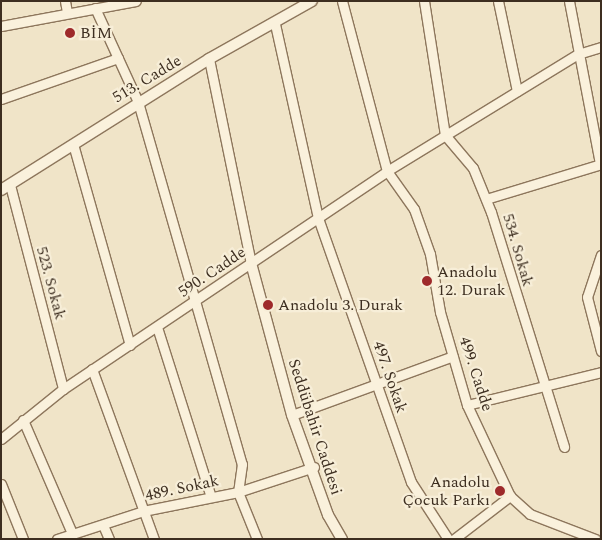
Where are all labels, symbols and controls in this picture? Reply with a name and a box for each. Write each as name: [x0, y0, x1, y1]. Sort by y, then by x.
place label: BİM: [80, 23, 112, 43]
marker: BİM: [64, 27, 76, 39]
street label: 513. Cadde: [109, 51, 185, 107]
street label: 534. Sokak: [498, 211, 538, 289]
street label: 590. Cadde: [175, 242, 249, 302]
street label: 523. Sokak: [32, 244, 70, 322]
place label: Anadolu 12. Durak: [437, 262, 506, 300]
marker: Anadolu 12. Durak: [421, 275, 433, 287]
place label: Anadolu 3. Durak: [278, 295, 403, 315]
marker: Anadolu 3. Durak: [262, 299, 274, 311]
street label: 499. Cadde: [455, 334, 497, 414]
street label: 497. Sokak: [369, 339, 411, 415]
street label: Seddübahir Caddesi: [284, 357, 346, 497]
street label: 489. Sokak: [143, 471, 221, 505]
place label: Anadolu Çocuk Parkı: [402, 472, 490, 510]
marker: Anadolu Çocuk Parkı: [494, 485, 506, 497]

